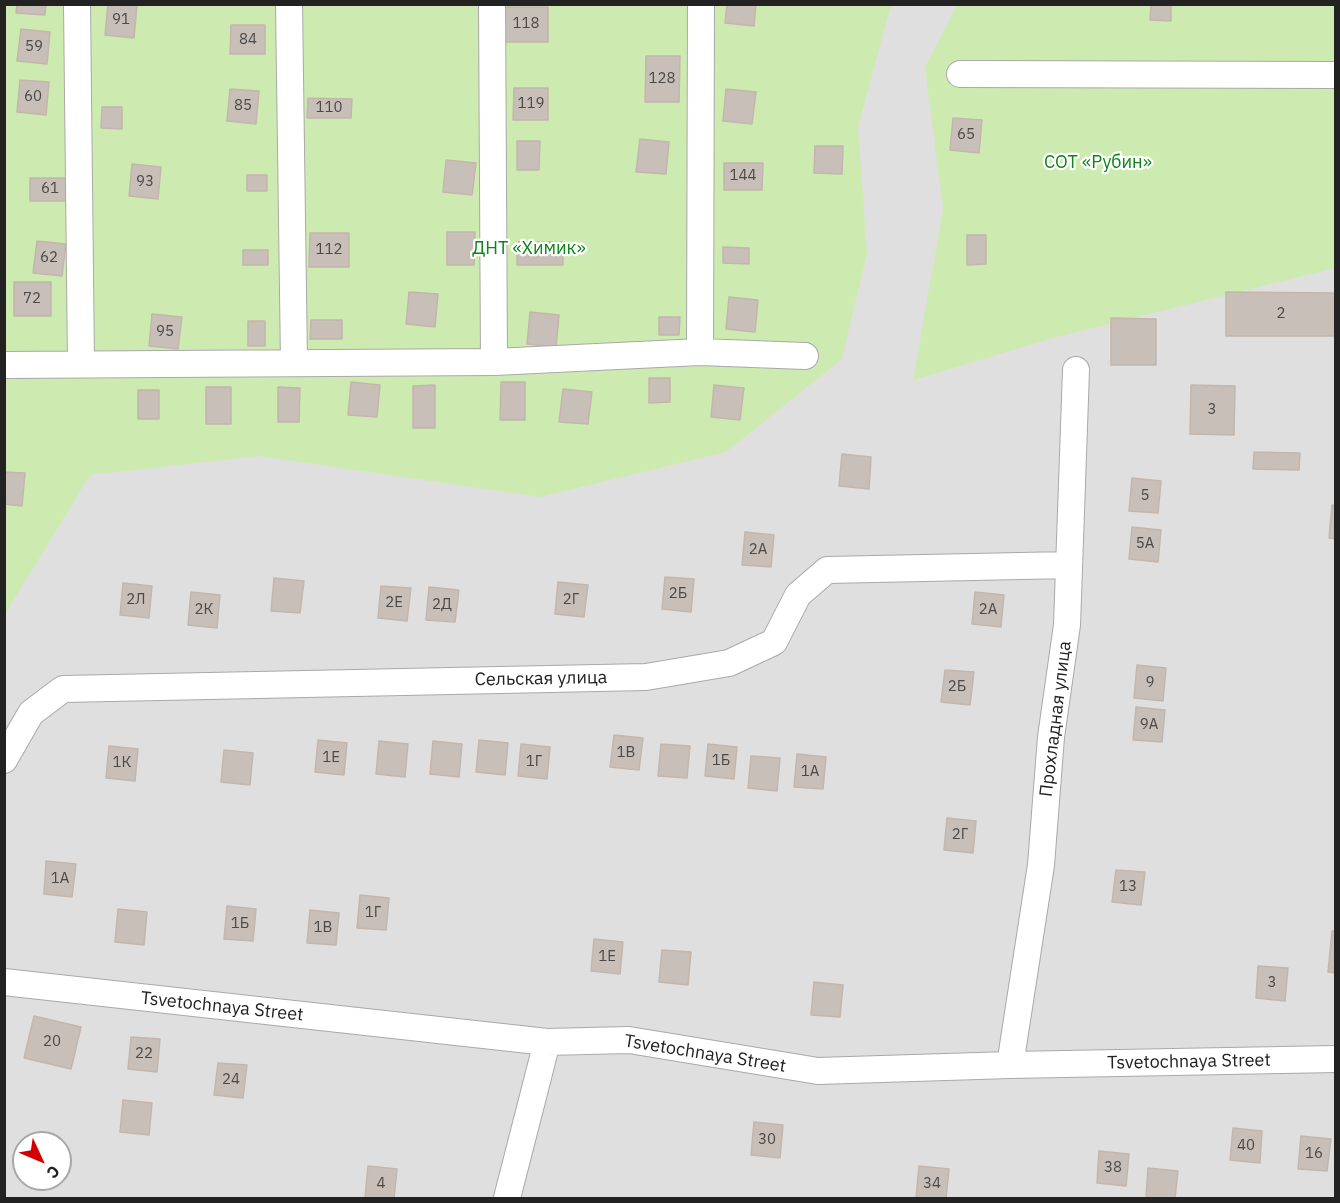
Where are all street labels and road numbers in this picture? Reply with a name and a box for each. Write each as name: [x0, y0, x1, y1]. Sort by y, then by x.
street label: Прохладная улица: [1036, 640, 1076, 798]
street label: Сельская улица: [474, 667, 608, 691]
street label: Tsvetochnaya Street: [140, 988, 304, 1026]
street label: Tsvetochnaya Street: [623, 1031, 787, 1077]
street label: Tsvetochnaya Street: [1107, 1050, 1271, 1074]

